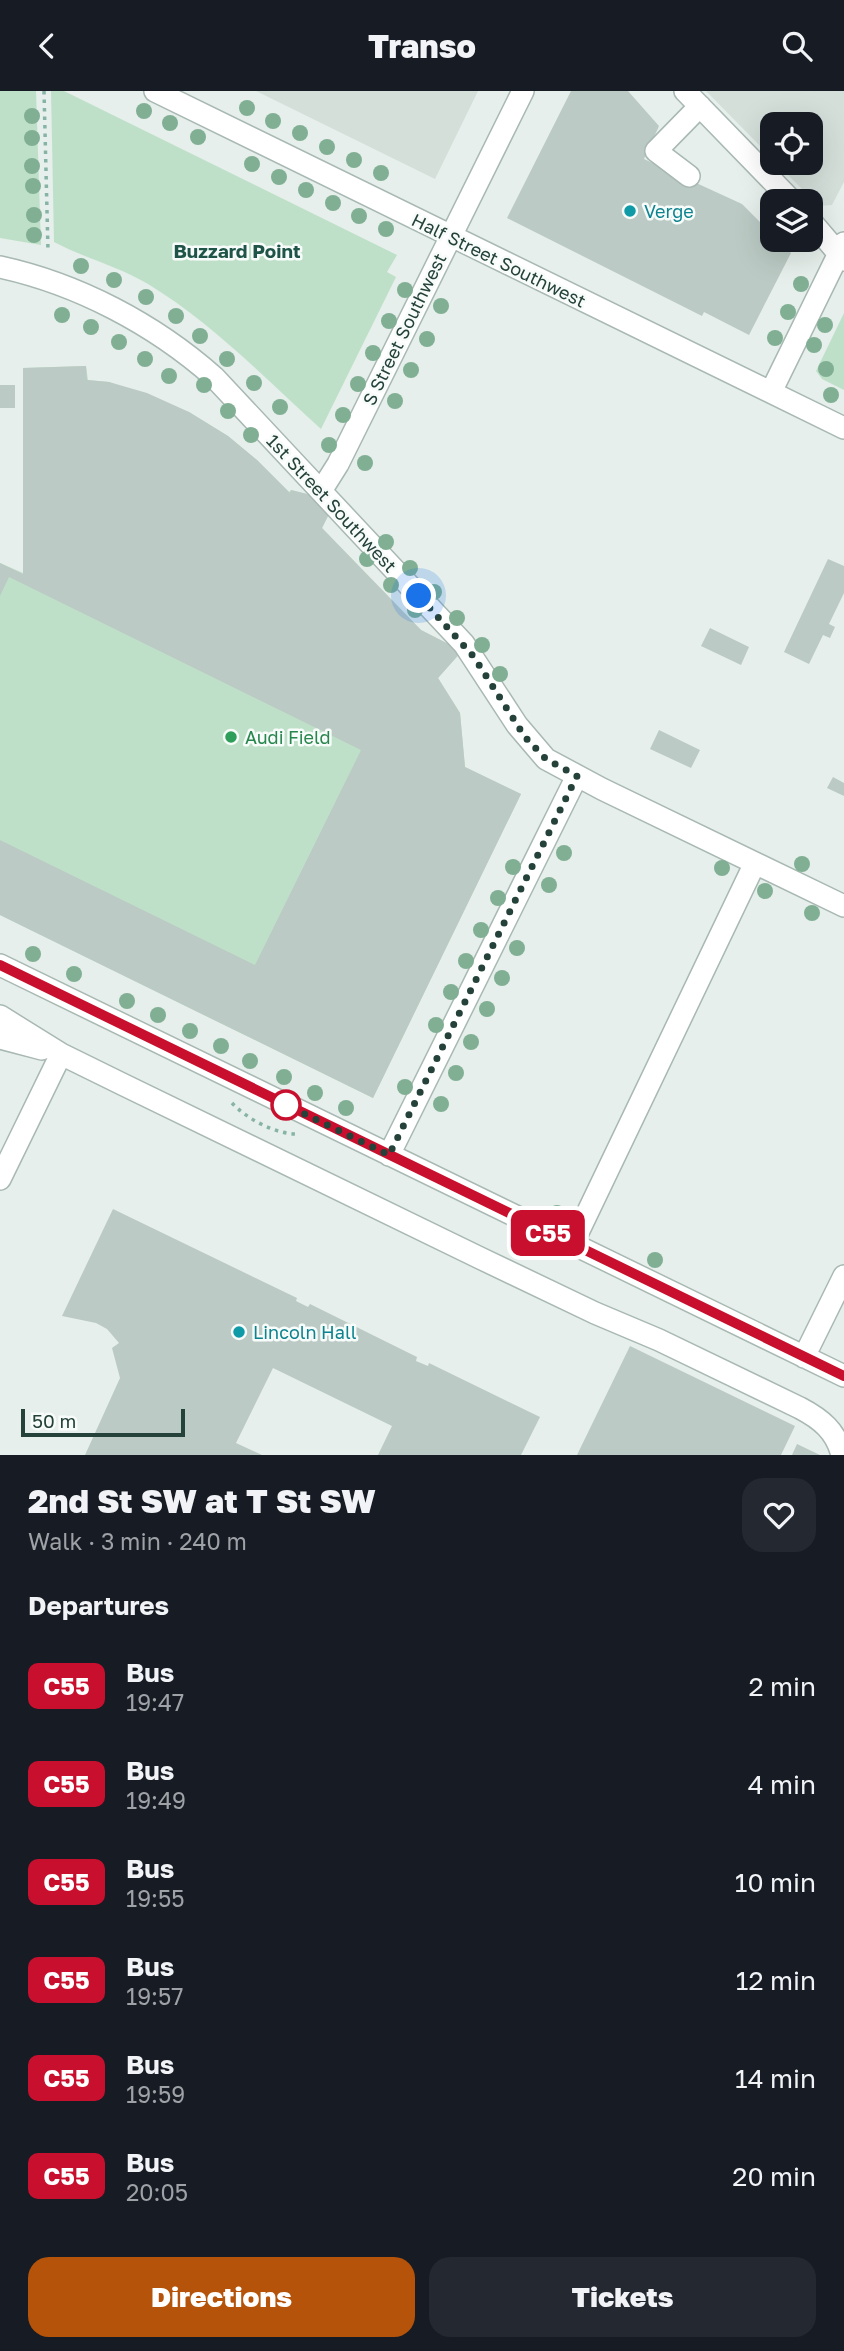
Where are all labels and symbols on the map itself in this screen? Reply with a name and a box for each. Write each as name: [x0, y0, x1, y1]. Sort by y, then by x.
place label: Verge: [644, 200, 694, 222]
marker: Verge: [622, 203, 638, 219]
street label: Half Street Southwest: [408, 208, 590, 312]
district label: Buzzard Point: [173, 239, 301, 262]
street label: S Street Southwest: [358, 249, 450, 409]
street label: 1st Street Southwest: [262, 429, 402, 577]
your location: [401, 578, 436, 613]
place label: Audi Field: [245, 726, 331, 748]
marker: Audi Field: [223, 729, 239, 745]
unlabelled marker: [271, 1090, 301, 1120]
line badge: C55: [508, 1210, 588, 1256]
place label: Lincoln Hall: [253, 1321, 357, 1343]
marker: Lincoln Hall: [231, 1324, 247, 1340]
scale bar: [21, 1406, 186, 1438]

